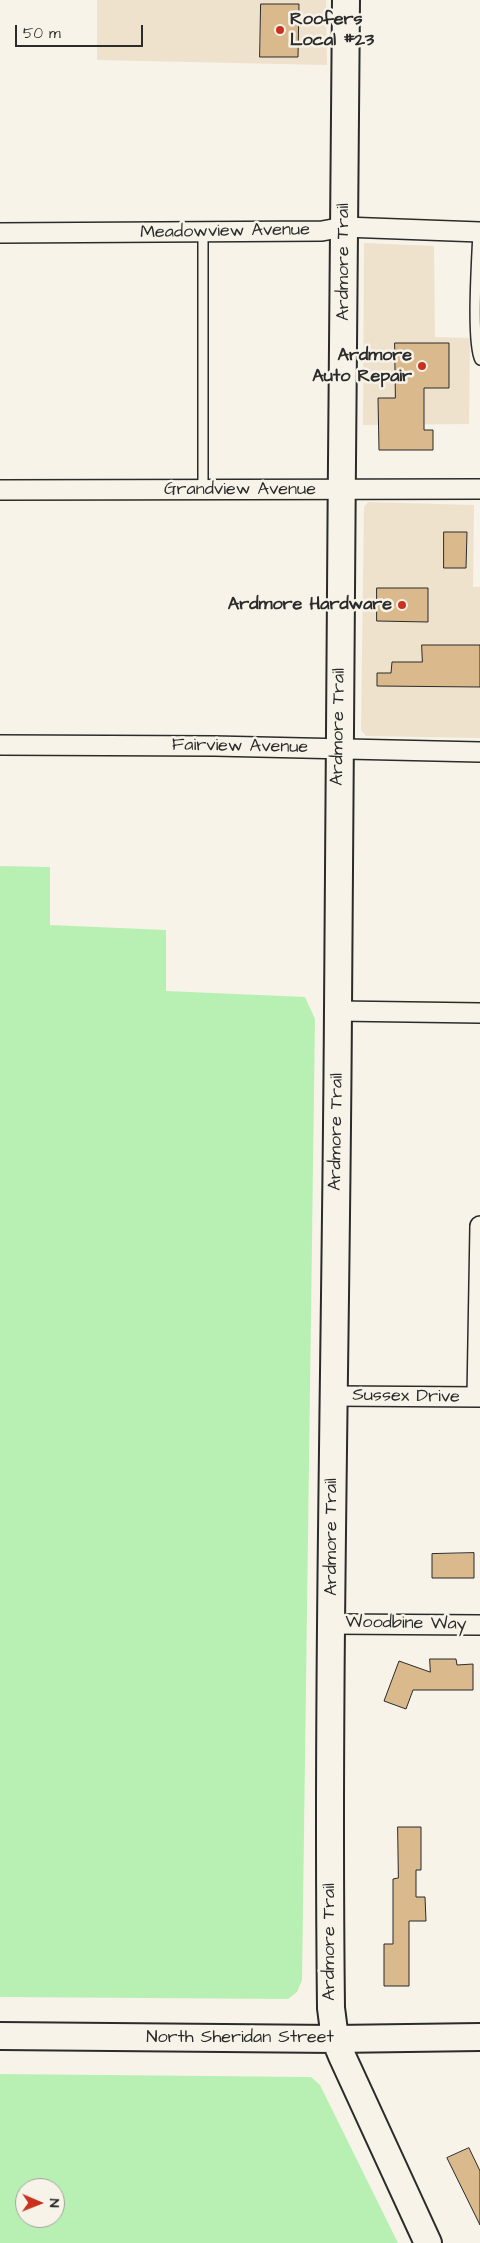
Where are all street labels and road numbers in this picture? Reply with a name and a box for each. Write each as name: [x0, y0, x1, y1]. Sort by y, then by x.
street label: Ardmore Trail: [333, 203, 355, 321]
street label: Meadowview Avenue: [140, 220, 310, 244]
street label: Grandview Avenue: [164, 479, 316, 501]
street label: Ardmore Trail: [327, 668, 351, 786]
street label: Fairview Avenue: [172, 735, 308, 759]
street label: Ardmore Trail: [325, 1073, 349, 1191]
street label: Sussex Drive: [352, 1385, 460, 1409]
street label: Ardmore Trail: [321, 1478, 343, 1596]
street label: Woodbine Way: [345, 1612, 467, 1636]
street label: Ardmore Trail: [319, 1883, 341, 2001]
street label: North Sheridan Street: [146, 2027, 334, 2049]

